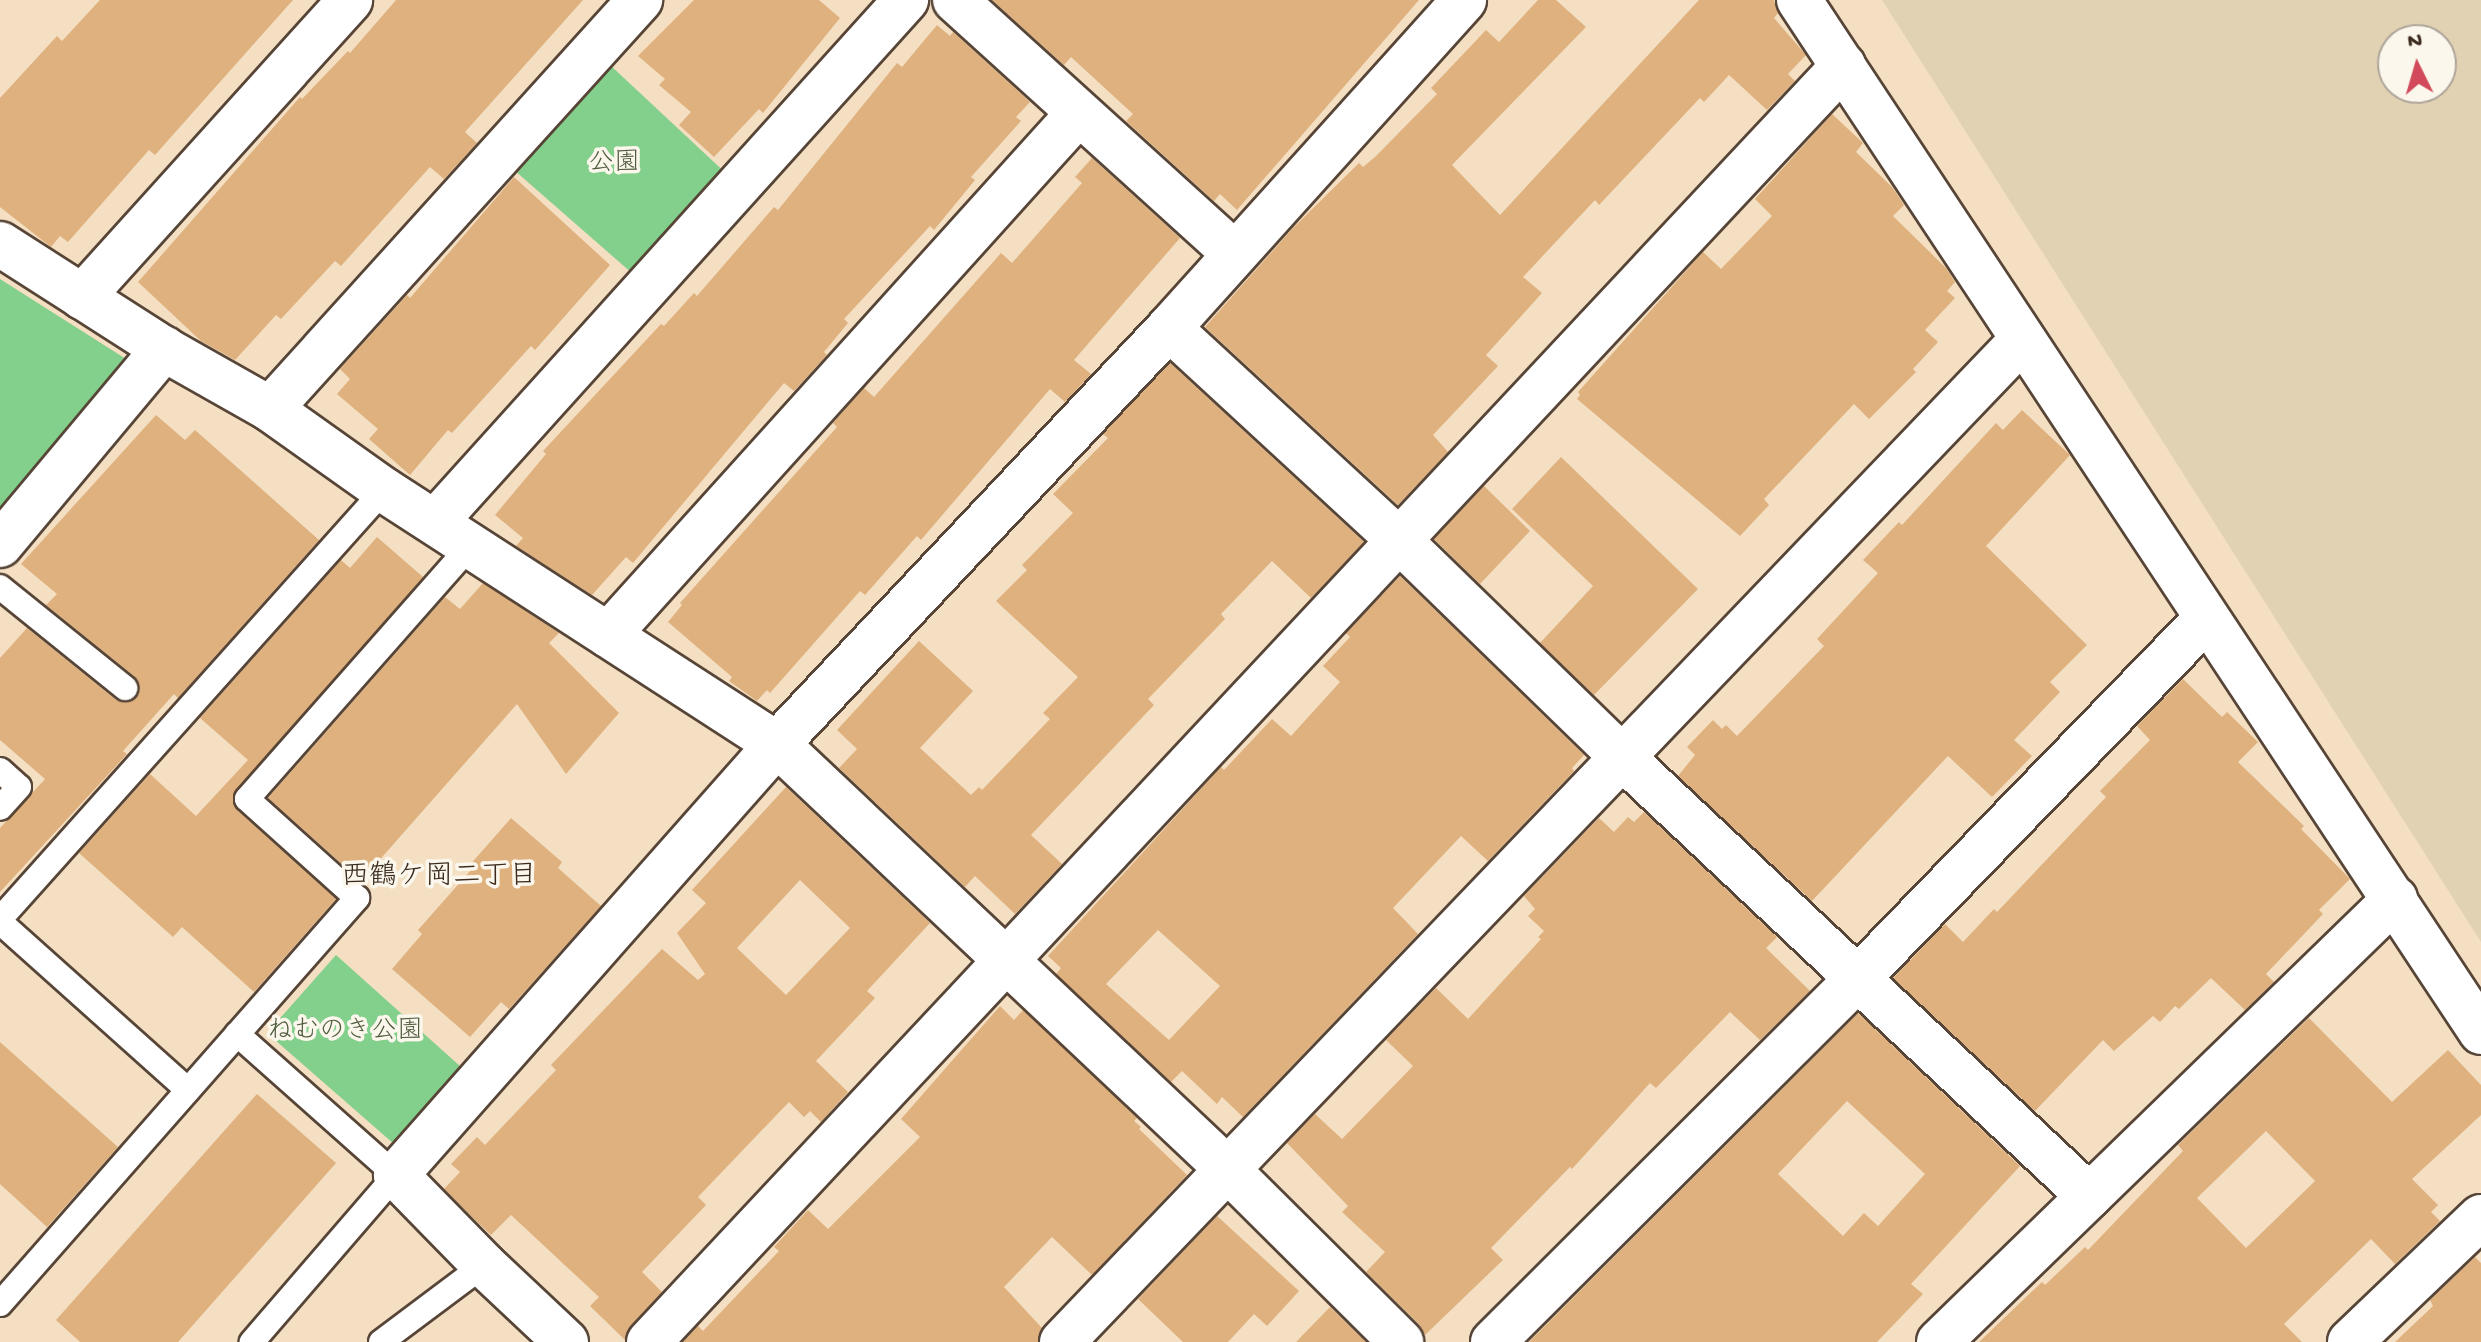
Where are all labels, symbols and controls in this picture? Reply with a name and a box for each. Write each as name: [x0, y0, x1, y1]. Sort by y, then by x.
north arrow: [2377, 24, 2457, 104]
text: N: [2407, 29, 2423, 56]
park label: 公園: [588, 149, 640, 181]
district label: 西鶴ケ岡二丁目: [341, 861, 537, 895]
park label: ねむのき公園: [267, 1017, 423, 1049]

